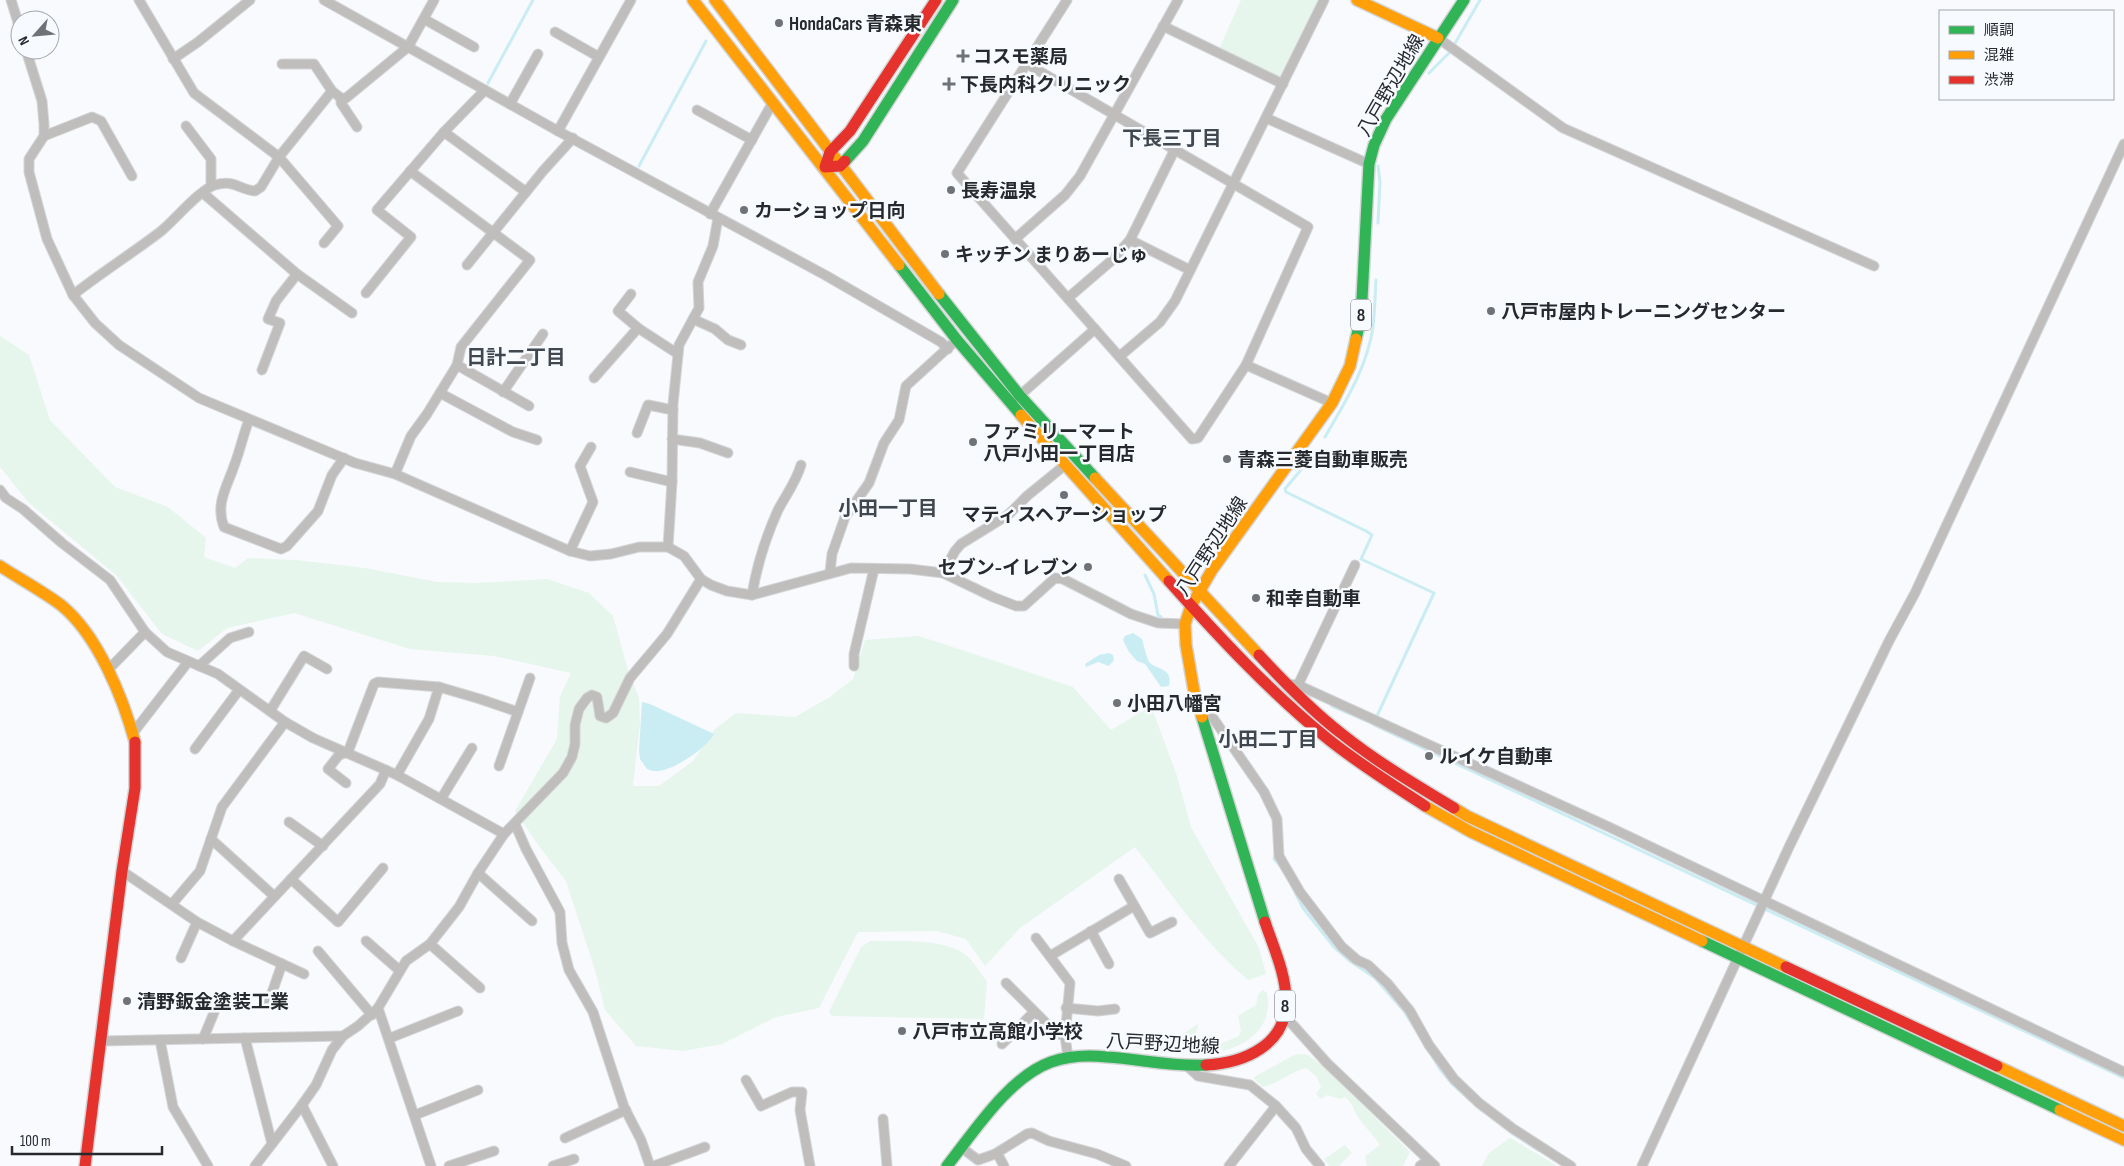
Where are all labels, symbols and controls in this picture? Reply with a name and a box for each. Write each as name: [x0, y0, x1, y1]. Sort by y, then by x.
north arrow: [10, 10, 60, 60]
legend: [1939, 10, 2114, 100]
place label: HondaCars 青森東: [789, 13, 922, 36]
marker: HondaCars 青森東: [773, 17, 785, 29]
text: 順調: [1984, 21, 2014, 40]
street label: 八戸野辺地線: [1353, 31, 1430, 141]
text: N: [15, 33, 33, 48]
place label: コスモ薬局: [973, 46, 1068, 69]
text: 混雑: [1984, 46, 2014, 65]
marker: コスモ薬局: [957, 50, 969, 62]
text: 渋滞: [1984, 71, 2014, 90]
place label: 下長内科クリニック: [960, 74, 1131, 97]
marker: 下長内科クリニック: [942, 77, 956, 91]
district label: 下長三丁目: [1122, 127, 1222, 151]
place label: 長寿温泉: [961, 180, 1037, 203]
marker: 長寿温泉: [945, 184, 957, 196]
place label: カーショップ日向: [754, 200, 906, 223]
marker: カーショップ日向: [738, 204, 750, 216]
place label: キッチン まりあーじゅ: [955, 244, 1148, 267]
marker: キッチン まりあーじゅ: [939, 248, 951, 260]
road number: 8: [1351, 300, 1371, 330]
place label: 八戸市屋内トレーニングセンター: [1501, 301, 1786, 324]
marker: 八戸市屋内トレーニングセンター: [1485, 305, 1497, 317]
district label: 日計二丁目: [466, 346, 566, 370]
place label: ファミリーマート 八戸小田一丁目店: [983, 421, 1135, 466]
marker: ファミリーマート 八戸小田一丁目店: [967, 436, 979, 448]
place label: 青森三菱自動車販売: [1237, 449, 1408, 472]
marker: 青森三菱自動車販売: [1221, 453, 1233, 465]
marker: マティスヘアーショップ: [1058, 489, 1070, 501]
street label: 八戸野辺地線: [1172, 493, 1253, 601]
district label: 小田一丁目: [838, 497, 938, 521]
place label: マティスヘアーショップ: [961, 504, 1167, 527]
place label: セブン-イレブン: [938, 557, 1078, 580]
marker: セブン-イレブン: [1082, 561, 1094, 573]
place label: 和幸自動車: [1266, 588, 1361, 611]
marker: 和幸自動車: [1250, 592, 1262, 604]
place label: 小田八幡宮: [1127, 693, 1222, 716]
marker: 小田八幡宮: [1111, 697, 1123, 709]
district label: 小田二丁目: [1218, 728, 1318, 752]
place label: ルイケ自動車: [1439, 746, 1553, 769]
marker: ルイケ自動車: [1423, 750, 1435, 762]
road number: 8: [1275, 990, 1295, 1021]
place label: 清野鈑金塗装工業: [137, 991, 289, 1014]
marker: 清野鈑金塗装工業: [121, 995, 133, 1007]
place label: 八戸市立高館小学校: [912, 1021, 1083, 1044]
marker: 八戸市立高館小学校: [896, 1025, 908, 1037]
street label: 八戸野辺地線: [1105, 1030, 1220, 1059]
scale bar: [12, 1124, 162, 1156]
text: 100 m: [20, 1132, 51, 1151]

